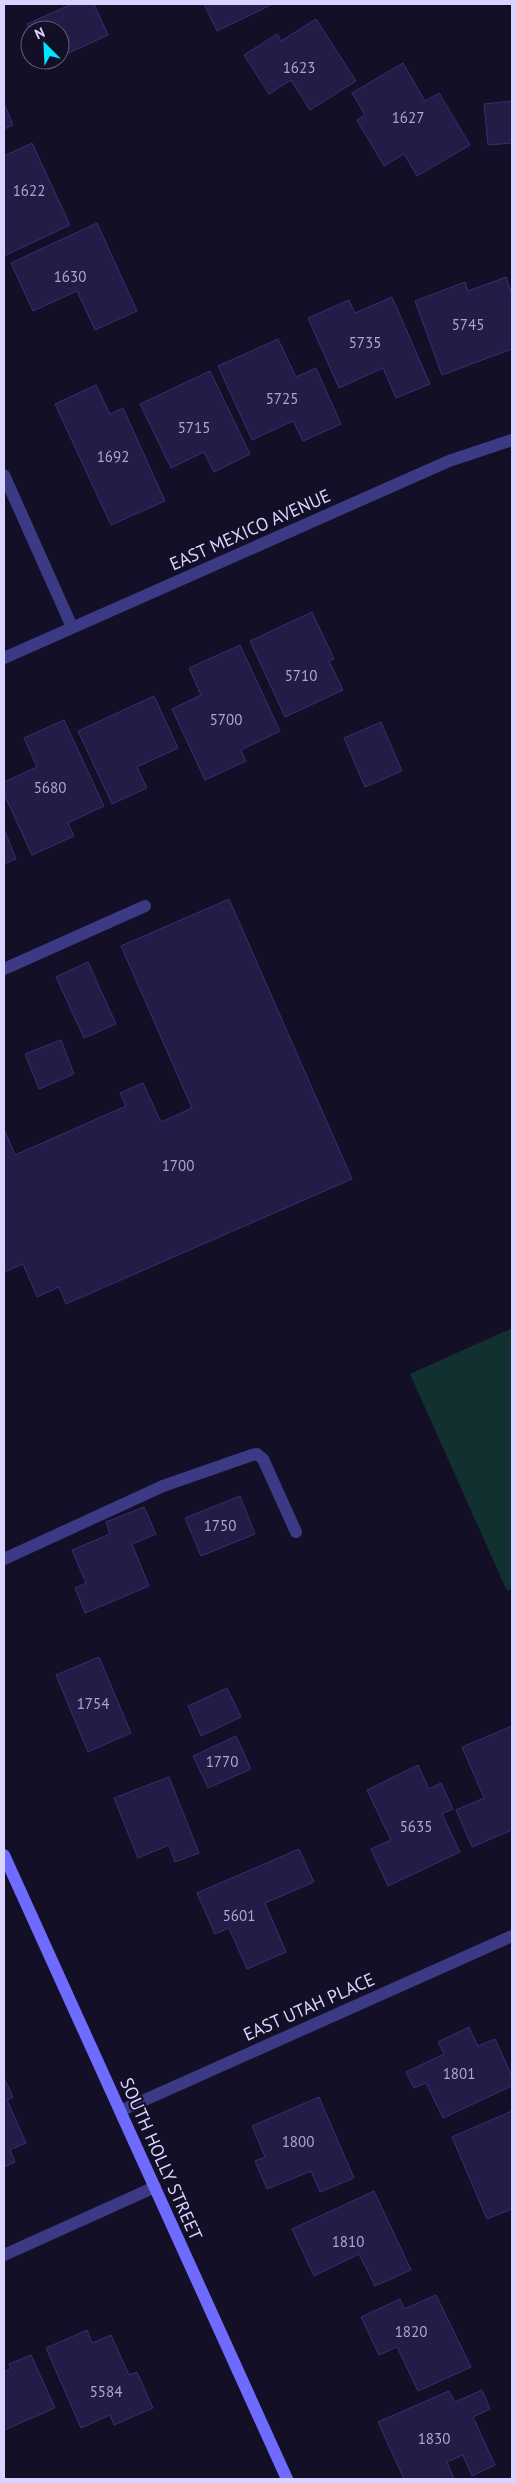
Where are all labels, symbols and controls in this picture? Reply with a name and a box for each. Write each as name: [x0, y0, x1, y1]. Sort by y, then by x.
north arrow: [20, 20, 70, 70]
text: N: [32, 23, 48, 43]
house number: 1623: [283, 58, 315, 77]
house number: 1627: [392, 108, 424, 127]
house number: 1622: [13, 181, 45, 200]
house number: 1630: [54, 267, 86, 286]
house number: 5745: [452, 315, 484, 334]
house number: 5735: [349, 333, 381, 352]
house number: 5725: [266, 389, 298, 408]
house number: 5715: [178, 418, 210, 437]
house number: 1692: [97, 447, 129, 466]
street label: EAST MEXICO AVENUE: [166, 484, 334, 575]
house number: 5710: [285, 666, 317, 685]
house number: 5700: [210, 710, 242, 729]
house number: 5680: [34, 778, 66, 797]
house number: 1700: [162, 1156, 194, 1175]
house number: 1750: [204, 1516, 236, 1535]
house number: 1754: [77, 1694, 109, 1713]
house number: 1770: [206, 1752, 238, 1771]
house number: 5635: [400, 1817, 432, 1836]
house number: 5601: [223, 1906, 255, 1925]
street label: EAST UTAH PLACE: [240, 1967, 378, 2046]
house number: 1801: [443, 2064, 475, 2083]
street label: SOUTH HOLLY STREET: [115, 2074, 208, 2244]
house number: 1800: [282, 2132, 314, 2151]
house number: 1810: [332, 2232, 364, 2251]
house number: 1820: [395, 2322, 427, 2341]
house number: 5584: [90, 2382, 122, 2401]
house number: 1830: [418, 2429, 450, 2448]

